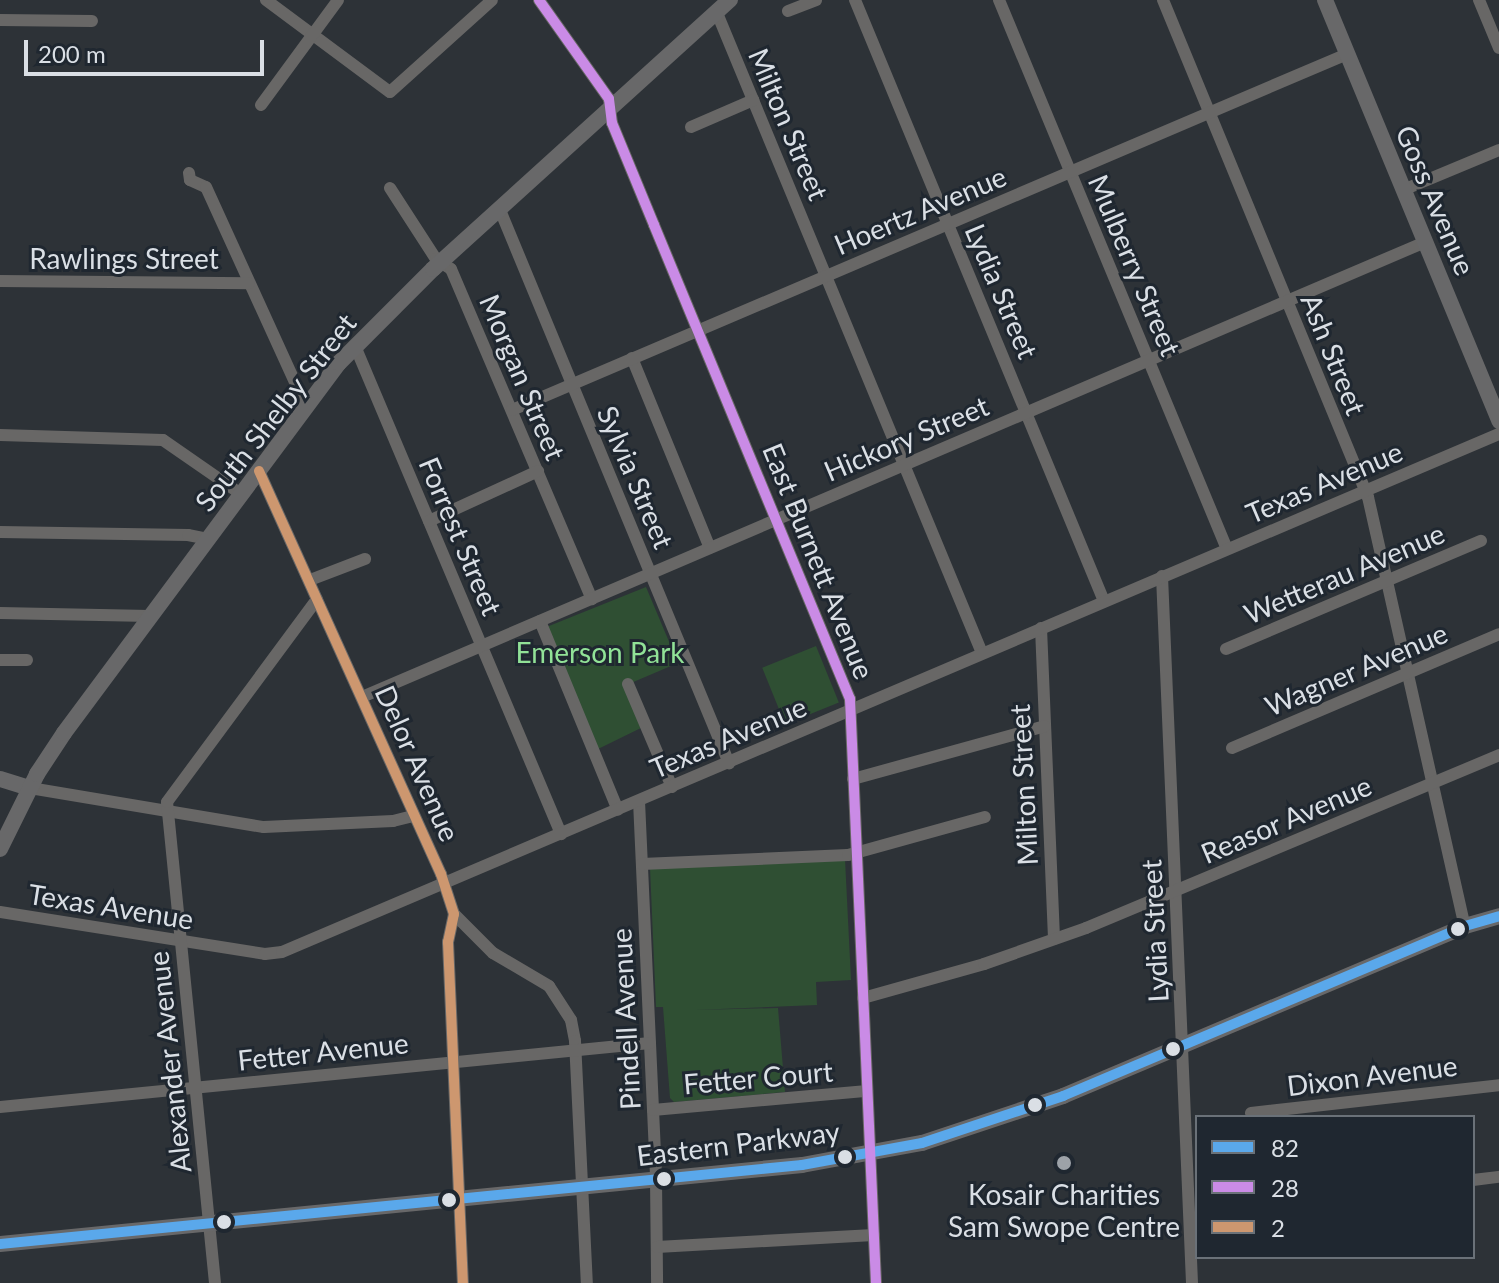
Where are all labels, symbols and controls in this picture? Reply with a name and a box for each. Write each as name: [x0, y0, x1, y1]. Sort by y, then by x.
scale bar: [28, 24, 268, 74]
text: 200 m: [38, 39, 106, 68]
street label: Milton Street: [742, 43, 836, 205]
street label: Goss Avenue: [1389, 120, 1483, 280]
street label: Hoertz Avenue: [829, 159, 1011, 261]
street label: Mulberry Street: [1082, 169, 1188, 361]
street label: Lydia Street: [959, 219, 1045, 363]
street label: Rawlings Street: [29, 241, 219, 275]
street label: Morgan Street: [473, 289, 573, 465]
street label: Ash Street: [1295, 289, 1373, 419]
street label: South Shelby Street: [187, 306, 363, 518]
street label: Hickory Street: [818, 388, 994, 488]
street label: Sylvia Street: [591, 401, 681, 553]
street label: Texas Avenue: [1240, 434, 1408, 530]
street label: East Burnett Avenue: [756, 438, 882, 684]
street label: Forrest Street: [413, 452, 509, 620]
street label: Wetterau Avenue: [1238, 515, 1450, 631]
street label: Wagner Avenue: [1259, 615, 1453, 723]
park label: Emerson Park: [515, 635, 685, 669]
street label: Delor Avenue: [368, 679, 468, 847]
street label: Texas Avenue: [644, 689, 812, 785]
street label: Milton Street: [1002, 703, 1044, 867]
street label: Reasor Avenue: [1195, 768, 1377, 870]
street label: Lydia Street: [1133, 859, 1175, 1003]
street label: Texas Avenue: [26, 876, 196, 936]
unlabelled marker: [1450, 921, 1466, 937]
street label: Pindell Avenue: [603, 927, 647, 1111]
street label: Alexander Avenue: [141, 949, 197, 1175]
street label: Fetter Avenue: [235, 1025, 411, 1077]
unlabelled marker: [1165, 1041, 1181, 1057]
street label: Dixon Avenue: [1284, 1048, 1460, 1102]
street label: Fetter Court: [682, 1054, 834, 1100]
unlabelled marker: [1027, 1097, 1043, 1113]
street label: Eastern Parkway: [635, 1114, 841, 1172]
legend: [1195, 1115, 1475, 1259]
text: 82: [1271, 1133, 1299, 1162]
unlabelled marker: [837, 1149, 853, 1165]
marker: Kosair Charities Sam Swope Centre: [1053, 1152, 1075, 1174]
unlabelled marker: [656, 1171, 672, 1187]
text: 28: [1271, 1173, 1299, 1202]
place label: Kosair Charities Sam Swope Centre: [948, 1177, 1180, 1243]
unlabelled marker: [441, 1192, 457, 1208]
text: 2: [1271, 1213, 1285, 1242]
unlabelled marker: [216, 1214, 232, 1230]

